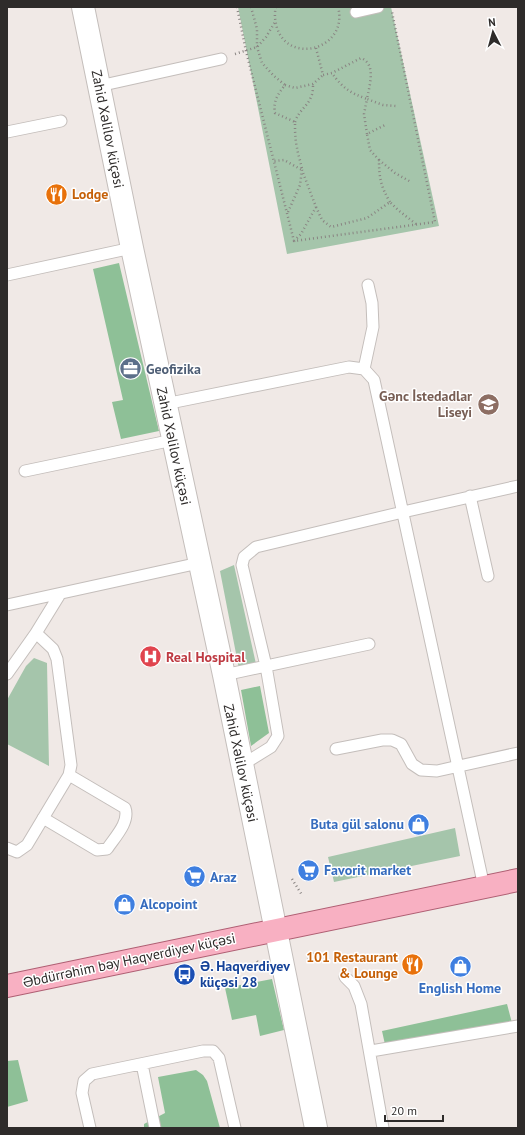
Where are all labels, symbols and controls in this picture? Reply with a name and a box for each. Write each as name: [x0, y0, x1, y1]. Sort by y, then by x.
north arrow: [473, 12, 513, 52]
text: N: [488, 15, 496, 29]
street label: Zahid Xəlilov küçəsi: [88, 68, 128, 190]
restaurant icon: Lodge: [43, 181, 69, 207]
place label: Lodge: [72, 185, 108, 203]
office icon: Geofizika: [118, 356, 144, 382]
place label: Geofizika: [146, 360, 201, 378]
street label: Zahid Xəlilov küçəsi: [153, 385, 195, 507]
place label: Gənc İstedadlar Liseyi: [379, 387, 472, 421]
school or university icon: Gənc İstedadlar Liseyi: [475, 391, 501, 417]
hospital icon: Real Hospital: [137, 644, 163, 670]
place label: Real Hospital: [166, 648, 246, 666]
street label: Zahid Xəlilov küçəsi: [220, 702, 262, 824]
shop icon: Buta gül salonu: [406, 811, 432, 837]
place label: Buta gül salonu: [310, 815, 404, 833]
supermarket icon: Favorit market: [296, 857, 322, 883]
place label: Favorit market: [324, 861, 411, 879]
supermarket icon: Araz: [182, 864, 208, 890]
place label: Araz: [210, 868, 237, 886]
shop icon: Alcopoint: [112, 891, 138, 917]
place label: Alcopoint: [140, 895, 197, 913]
street label: Əbdürrəhim bəy Haqverdiyev küçəsi: [21, 929, 237, 991]
place label: 101 Restaurant & Lounge: [306, 948, 398, 982]
restaurant icon: 101 Restaurant & Lounge: [400, 952, 426, 978]
shop icon: English Home: [447, 953, 473, 979]
place label: Ə. Haqverdiyev küçəsi 28: [200, 957, 290, 991]
bus stop icon: Ə. Haqverdiyev küçəsi 28: [172, 961, 198, 987]
place label: English Home: [419, 979, 501, 997]
scale bar: [385, 1097, 443, 1123]
text: 20 m: [391, 1103, 417, 1118]

